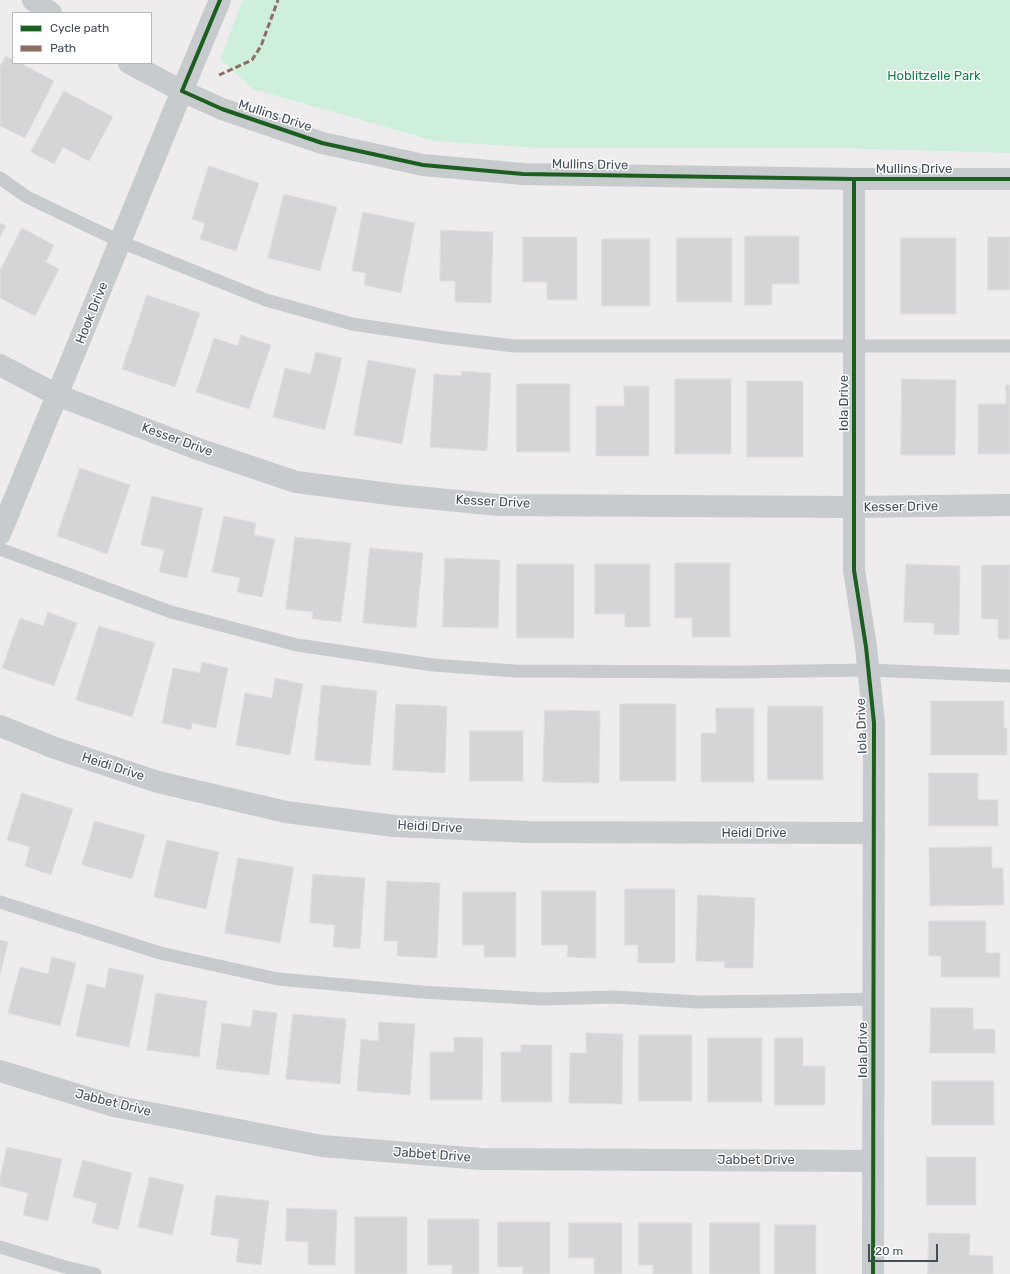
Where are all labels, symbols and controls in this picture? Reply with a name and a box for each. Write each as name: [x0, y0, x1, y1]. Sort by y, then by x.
legend: [12, 12, 152, 64]
text: Cycle path: [50, 21, 109, 35]
text: Path: [50, 41, 76, 55]
park label: Hoblitzelle Park: [887, 68, 981, 84]
street label: Mullins Drive: [236, 97, 314, 135]
street label: Mullins Drive: [552, 157, 628, 173]
street label: Mullins Drive: [876, 161, 952, 177]
street label: Hook Drive: [73, 280, 111, 346]
street label: Iola Drive: [836, 375, 852, 431]
street label: Kesser Drive: [139, 420, 215, 460]
street label: Kesser Drive: [455, 492, 531, 512]
street label: Kesser Drive: [864, 499, 938, 515]
street label: Iola Drive: [853, 698, 871, 754]
street label: Heidi Drive: [80, 750, 146, 784]
street label: Heidi Drive: [397, 818, 463, 836]
street label: Heidi Drive: [721, 825, 787, 841]
street label: Iola Drive: [855, 1022, 871, 1078]
street label: Jabbet Drive: [73, 1086, 153, 1120]
street label: Jabbet Drive: [393, 1145, 471, 1165]
street label: Jabbet Drive: [717, 1152, 795, 1168]
scale bar: [870, 1236, 940, 1262]
text: 20 m: [875, 1244, 903, 1258]

